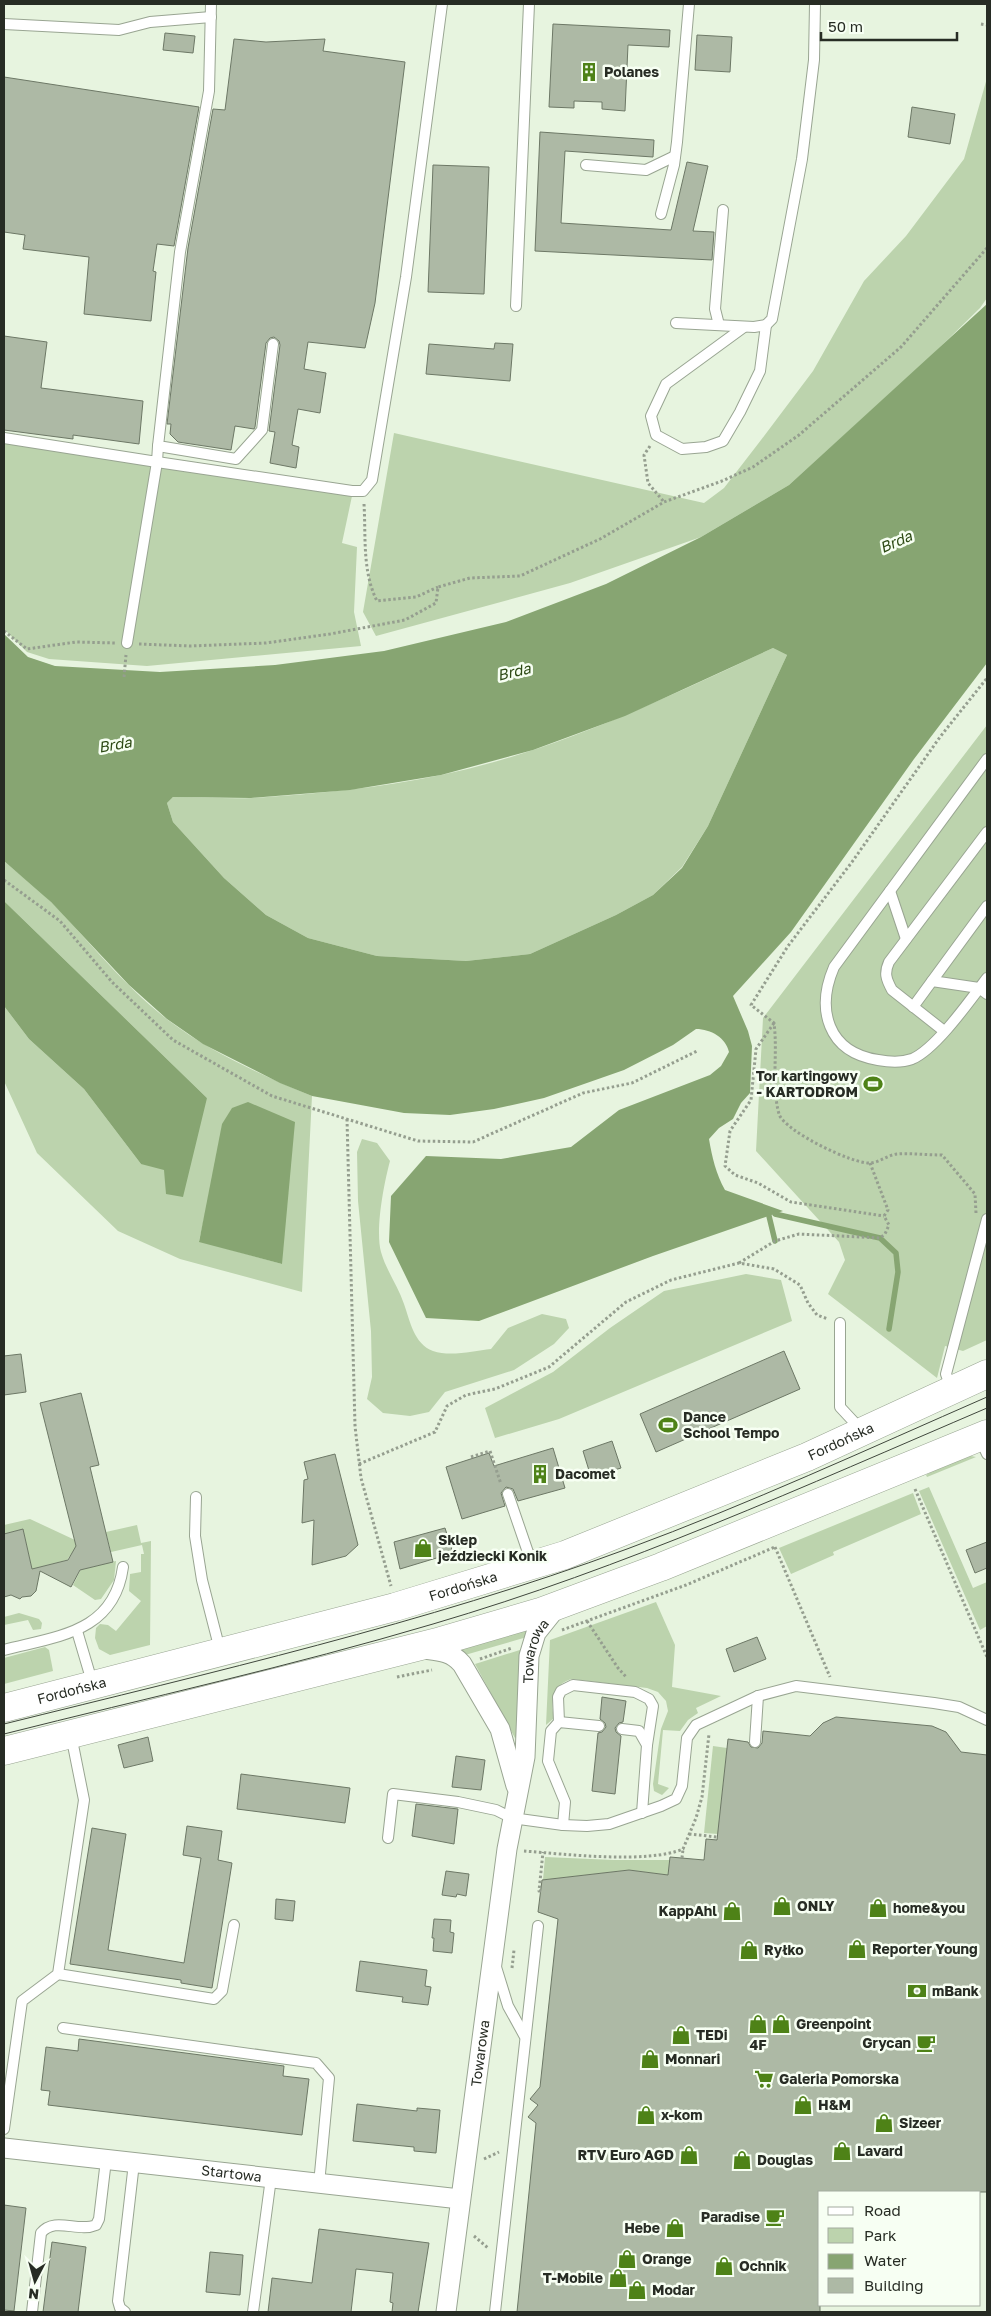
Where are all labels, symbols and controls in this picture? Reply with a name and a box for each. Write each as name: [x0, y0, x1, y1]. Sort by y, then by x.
scale bar: [821, 10, 957, 42]
text: 50 m: [828, 17, 863, 35]
building icon: Polanes: [578, 61, 600, 83]
place label: Polanes: [604, 63, 659, 80]
water label: Brda: [877, 526, 915, 556]
water label: Brda: [495, 658, 533, 684]
water label: Brda: [97, 732, 133, 756]
place label: Tor kartingowy - KARTODROM: [756, 1067, 859, 1100]
sports icon: Tor kartingowy - KARTODROM: [862, 1073, 884, 1095]
place label: Dance School Tempo: [683, 1408, 779, 1441]
sports icon: Dance School Tempo: [657, 1414, 679, 1436]
street label: Fordońska: [805, 1418, 876, 1463]
building icon: Dacomet: [529, 1463, 551, 1485]
place label: Dacomet: [555, 1465, 616, 1482]
place label: Sklep jeździecki Konik: [437, 1531, 547, 1564]
shop icon: Sklep jeździecki Konik: [412, 1537, 434, 1559]
street label: Fordońska: [427, 1567, 499, 1604]
street label: Towarowa: [519, 1615, 552, 1684]
street label: Fordońska: [35, 1673, 108, 1707]
shop icon: ONLY: [771, 1895, 793, 1917]
place label: ONLY: [797, 1897, 835, 1914]
shop icon: home&you: [867, 1897, 889, 1919]
place label: home&you: [893, 1899, 965, 1916]
shop icon: KappAhl: [721, 1900, 743, 1922]
place label: KappAhl: [659, 1902, 717, 1919]
shop icon: Reporter Young: [846, 1938, 868, 1960]
shop icon: Ryłko: [738, 1939, 760, 1961]
place label: Reporter Young: [872, 1940, 978, 1957]
place label: Ryłko: [764, 1941, 804, 1958]
bank icon: mBank: [906, 1980, 928, 2002]
place label: mBank: [932, 1982, 979, 1999]
shop icon: 4F: [747, 2013, 769, 2035]
shop icon: Greenpoint: [770, 2013, 792, 2035]
place label: Greenpoint: [796, 2015, 872, 2032]
street label: Towarowa: [467, 2019, 492, 2088]
shop icon: TEDi: [670, 2024, 692, 2046]
place label: TEDi: [696, 2026, 728, 2043]
cafe icon: Grycan: [915, 2032, 937, 2054]
place label: Grycan: [862, 2034, 911, 2051]
place label: 4F: [749, 2036, 767, 2053]
shop icon: Monnari: [639, 2048, 661, 2070]
place label: Monnari: [665, 2050, 720, 2067]
supermarket icon: Galeria Pomorska: [753, 2068, 775, 2090]
place label: Galeria Pomorska: [779, 2070, 899, 2087]
shop icon: H&M: [792, 2094, 814, 2116]
place label: H&M: [818, 2096, 851, 2113]
shop icon: x-kom: [635, 2104, 657, 2126]
place label: x-kom: [661, 2106, 702, 2123]
shop icon: Sizeer: [873, 2112, 895, 2134]
place label: Sizeer: [899, 2114, 942, 2131]
shop icon: Lavard: [831, 2140, 853, 2162]
place label: Lavard: [857, 2142, 903, 2159]
shop icon: RTV Euro AGD: [678, 2144, 700, 2166]
place label: RTV Euro AGD: [577, 2146, 674, 2163]
shop icon: Douglas: [731, 2149, 753, 2171]
place label: Douglas: [757, 2151, 813, 2168]
street label: Startowa: [200, 2161, 263, 2185]
legend: [818, 2191, 981, 2306]
text: Road: [864, 2201, 901, 2219]
cafe icon: Paradise: [764, 2206, 786, 2228]
place label: Paradise: [701, 2208, 760, 2225]
shop icon: Hebe: [664, 2217, 686, 2239]
place label: Hebe: [624, 2219, 660, 2236]
text: Park: [864, 2226, 897, 2244]
shop icon: Orange: [616, 2248, 638, 2270]
place label: Orange: [642, 2250, 692, 2267]
text: Water: [864, 2251, 907, 2269]
shop icon: Ochnik: [713, 2255, 735, 2277]
north arrow: [10, 2256, 60, 2306]
place label: Ochnik: [739, 2257, 787, 2274]
shop icon: T-Mobile: [607, 2267, 629, 2289]
place label: T-Mobile: [543, 2269, 603, 2286]
text: Building: [864, 2276, 924, 2294]
shop icon: Modar: [626, 2279, 648, 2301]
place label: Modar: [652, 2281, 696, 2298]
text: N: [27, 2285, 40, 2303]

